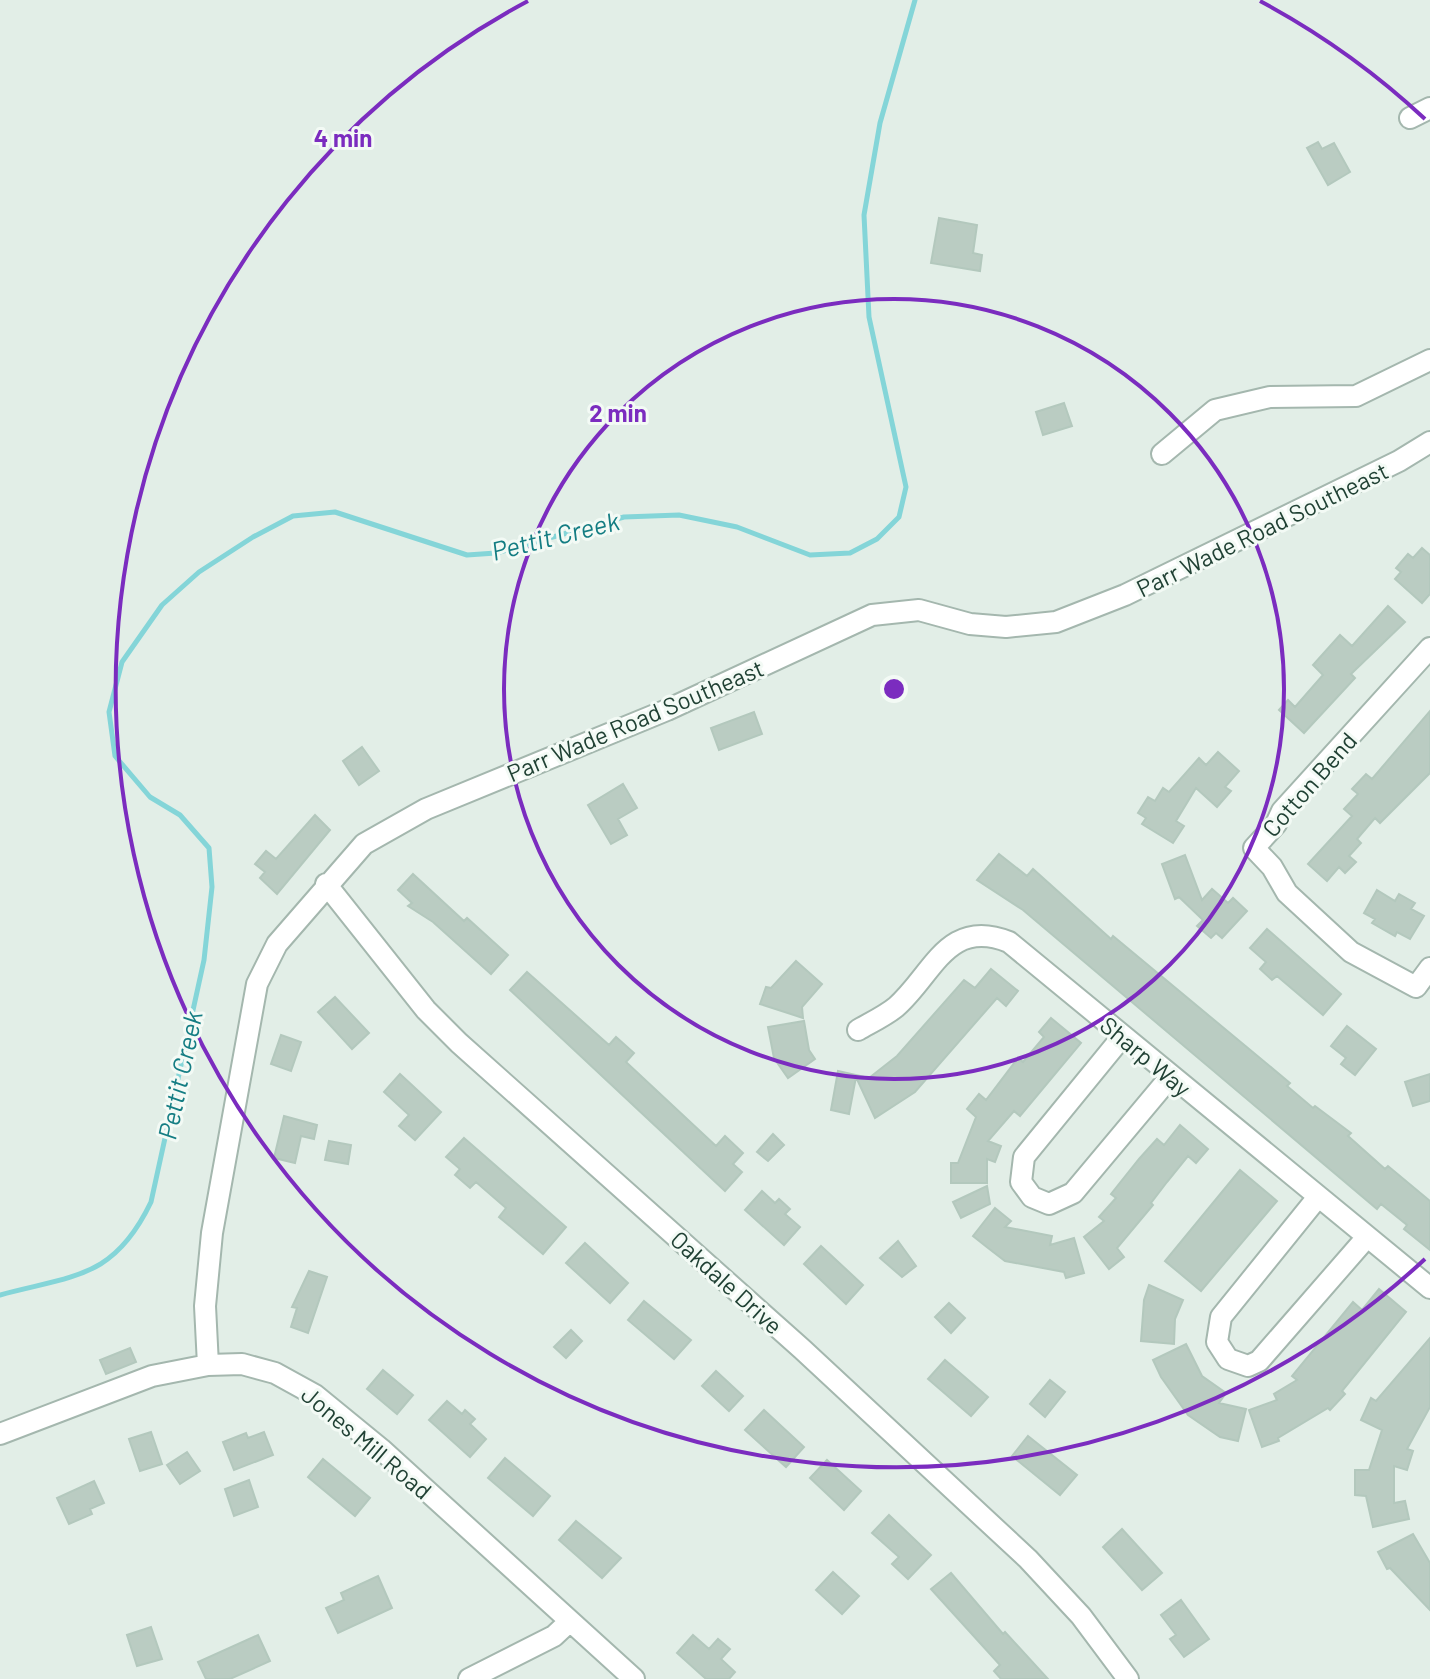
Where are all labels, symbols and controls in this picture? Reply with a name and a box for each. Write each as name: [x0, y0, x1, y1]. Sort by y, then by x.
text: 4 min: [314, 123, 372, 152]
text: 2 min: [589, 398, 647, 427]
street label: Parr Wade Road Southeast: [1132, 455, 1392, 603]
water label: Pettit Creek: [488, 504, 622, 566]
street label: Parr Wade Road Southeast: [502, 653, 768, 787]
centre of rings: [880, 675, 908, 703]
street label: Cotton Bend: [1256, 726, 1362, 842]
water label: Pettit Creek: [150, 1008, 208, 1142]
street label: Sharp Way: [1095, 1010, 1197, 1102]
street label: Oakdale Drive: [665, 1224, 789, 1340]
street label: Jones Mill Road: [296, 1379, 438, 1505]

